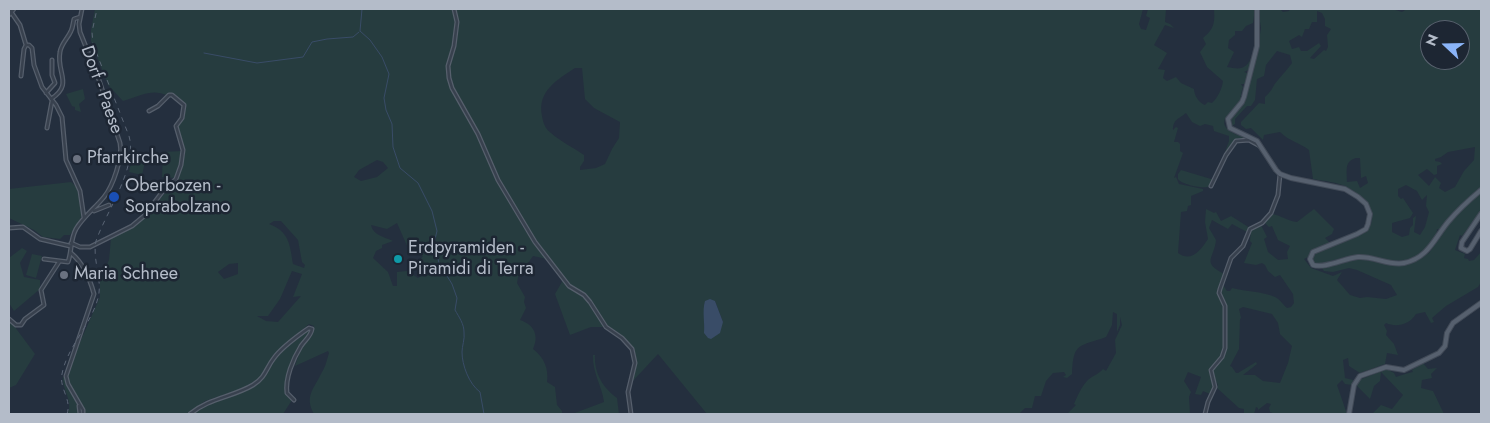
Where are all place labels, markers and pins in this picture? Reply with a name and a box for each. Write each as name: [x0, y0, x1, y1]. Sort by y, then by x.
place label: Pfarrkirche: [87, 148, 169, 170]
marker: Pfarrkirche: [71, 153, 83, 165]
place label: Oberbozen - Soprabolzano: [125, 176, 230, 218]
marker: Oberbozen - Soprabolzano: [107, 190, 121, 204]
place label: Erdpyramiden - Piramidi di Terra: [408, 238, 534, 280]
marker: Erdpyramiden - Piramidi di Terra: [392, 253, 404, 265]
place label: Maria Schnee: [74, 264, 178, 286]
marker: Maria Schnee: [58, 269, 70, 281]

